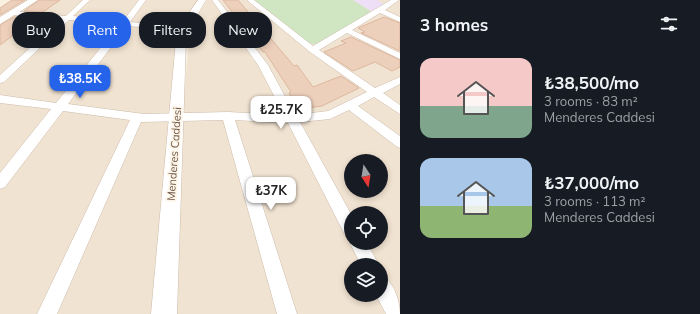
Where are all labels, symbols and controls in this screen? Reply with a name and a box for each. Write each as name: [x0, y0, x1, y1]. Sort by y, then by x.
chip: Buy: [12, 12, 65, 48]
chip: Rent: [73, 12, 131, 48]
chip: Filters: [139, 12, 206, 48]
chip: New: [214, 12, 272, 48]
icon: filters: [658, 13, 680, 35]
text: 3 homes: [420, 14, 488, 35]
pin: ₺38.5K: [47, 65, 113, 99]
text: ₺38.5K: [58, 70, 102, 86]
text: ₺38,500/mo: [544, 72, 639, 93]
icon: home: [452, 74, 500, 122]
text: 3 rooms · 83 m²: [544, 93, 638, 109]
pin: ₺25.7K: [248, 96, 314, 130]
text: ₺25.7K: [259, 101, 303, 117]
street label: Menderes Caddesi: [164, 107, 184, 201]
text: Menderes Caddesi: [544, 109, 655, 125]
north arrow: [344, 154, 388, 198]
map controls: [344, 154, 388, 302]
text: ₺37,000/mo: [544, 172, 639, 193]
icon: home: [452, 174, 500, 222]
pin: ₺37K: [247, 177, 295, 211]
text: ₺37K: [255, 182, 287, 198]
text: 3 rooms · 113 m²: [544, 193, 645, 209]
button: locate: [344, 206, 388, 250]
text: Menderes Caddesi: [544, 209, 655, 225]
button: layers: [344, 258, 388, 302]

